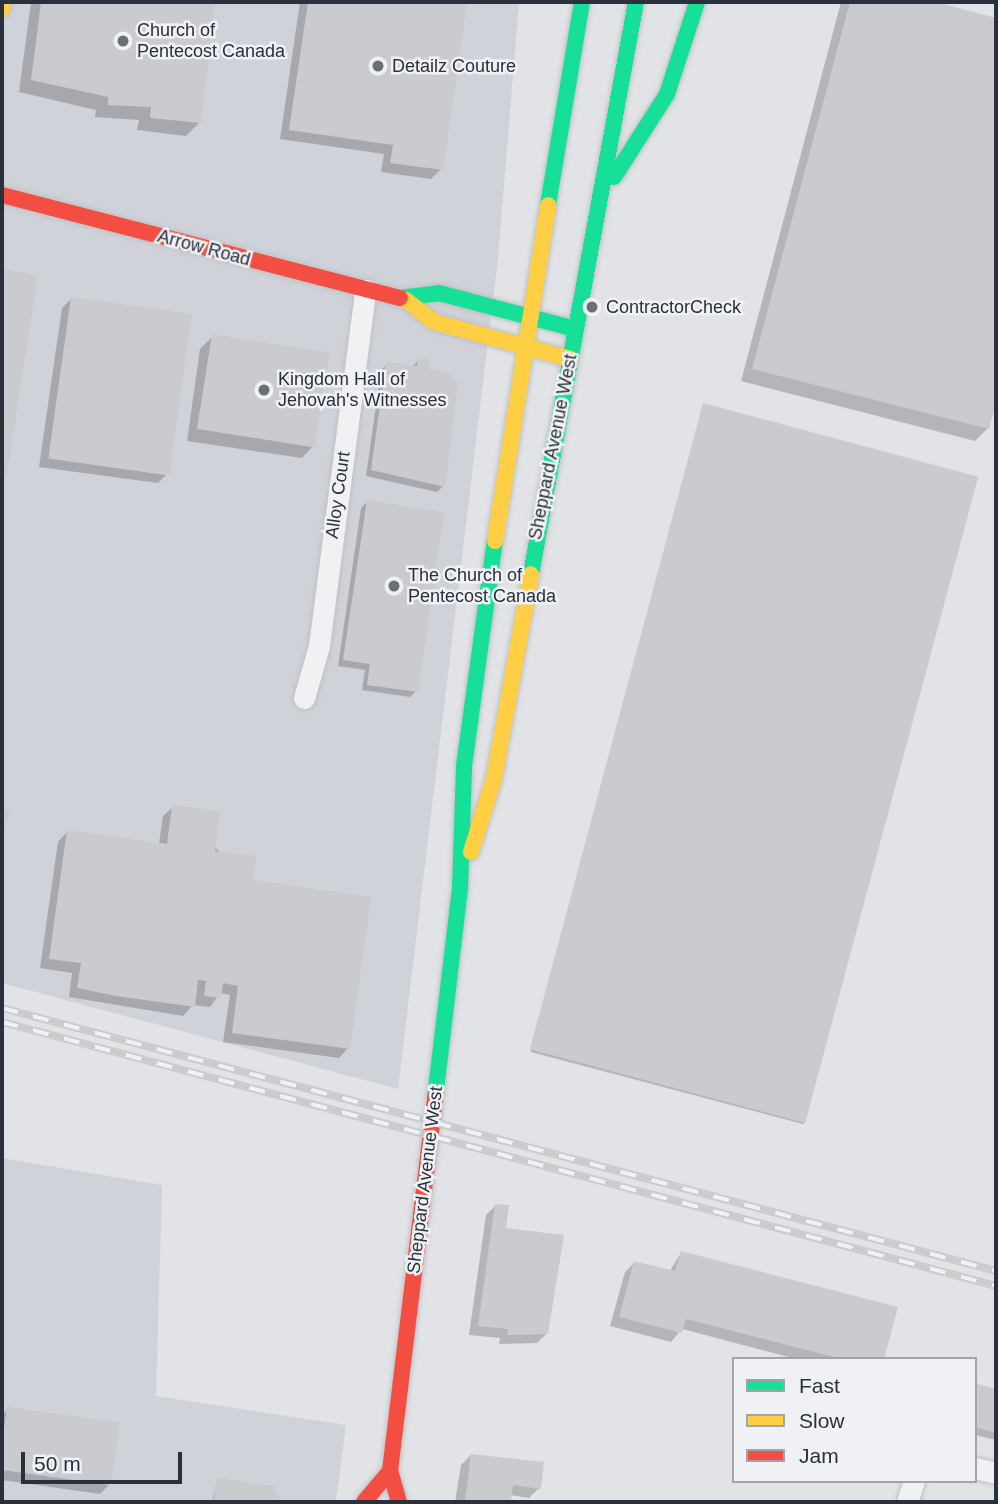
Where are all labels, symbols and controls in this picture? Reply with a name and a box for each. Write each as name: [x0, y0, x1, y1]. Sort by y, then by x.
place label: Church of Pentecost Canada: [137, 20, 285, 62]
marker: Church of Pentecost Canada: [115, 33, 131, 49]
place label: Detailz Couture: [392, 55, 516, 77]
marker: Detailz Couture: [370, 58, 386, 74]
street label: Arrow Road: [155, 225, 253, 271]
place label: ContractorCheck: [606, 296, 741, 318]
marker: ContractorCheck: [584, 299, 600, 315]
street label: Sheppard Avenue West: [524, 352, 582, 542]
place label: Kingdom Hall of Jehovah's Witnesses: [278, 369, 447, 412]
marker: Kingdom Hall of Jehovah's Witnesses: [256, 382, 272, 398]
street label: Alloy Court: [321, 450, 355, 540]
place label: The Church of Pentecost Canada: [408, 565, 556, 608]
marker: The Church of Pentecost Canada: [386, 578, 402, 594]
street label: Sheppard Avenue West: [403, 1085, 447, 1275]
legend: [732, 1357, 977, 1483]
text: Fast: [799, 1374, 840, 1397]
text: Slow: [799, 1409, 845, 1432]
scale bar: [24, 1438, 186, 1482]
text: Jam: [799, 1444, 839, 1467]
text: 50 m: [34, 1452, 81, 1475]

